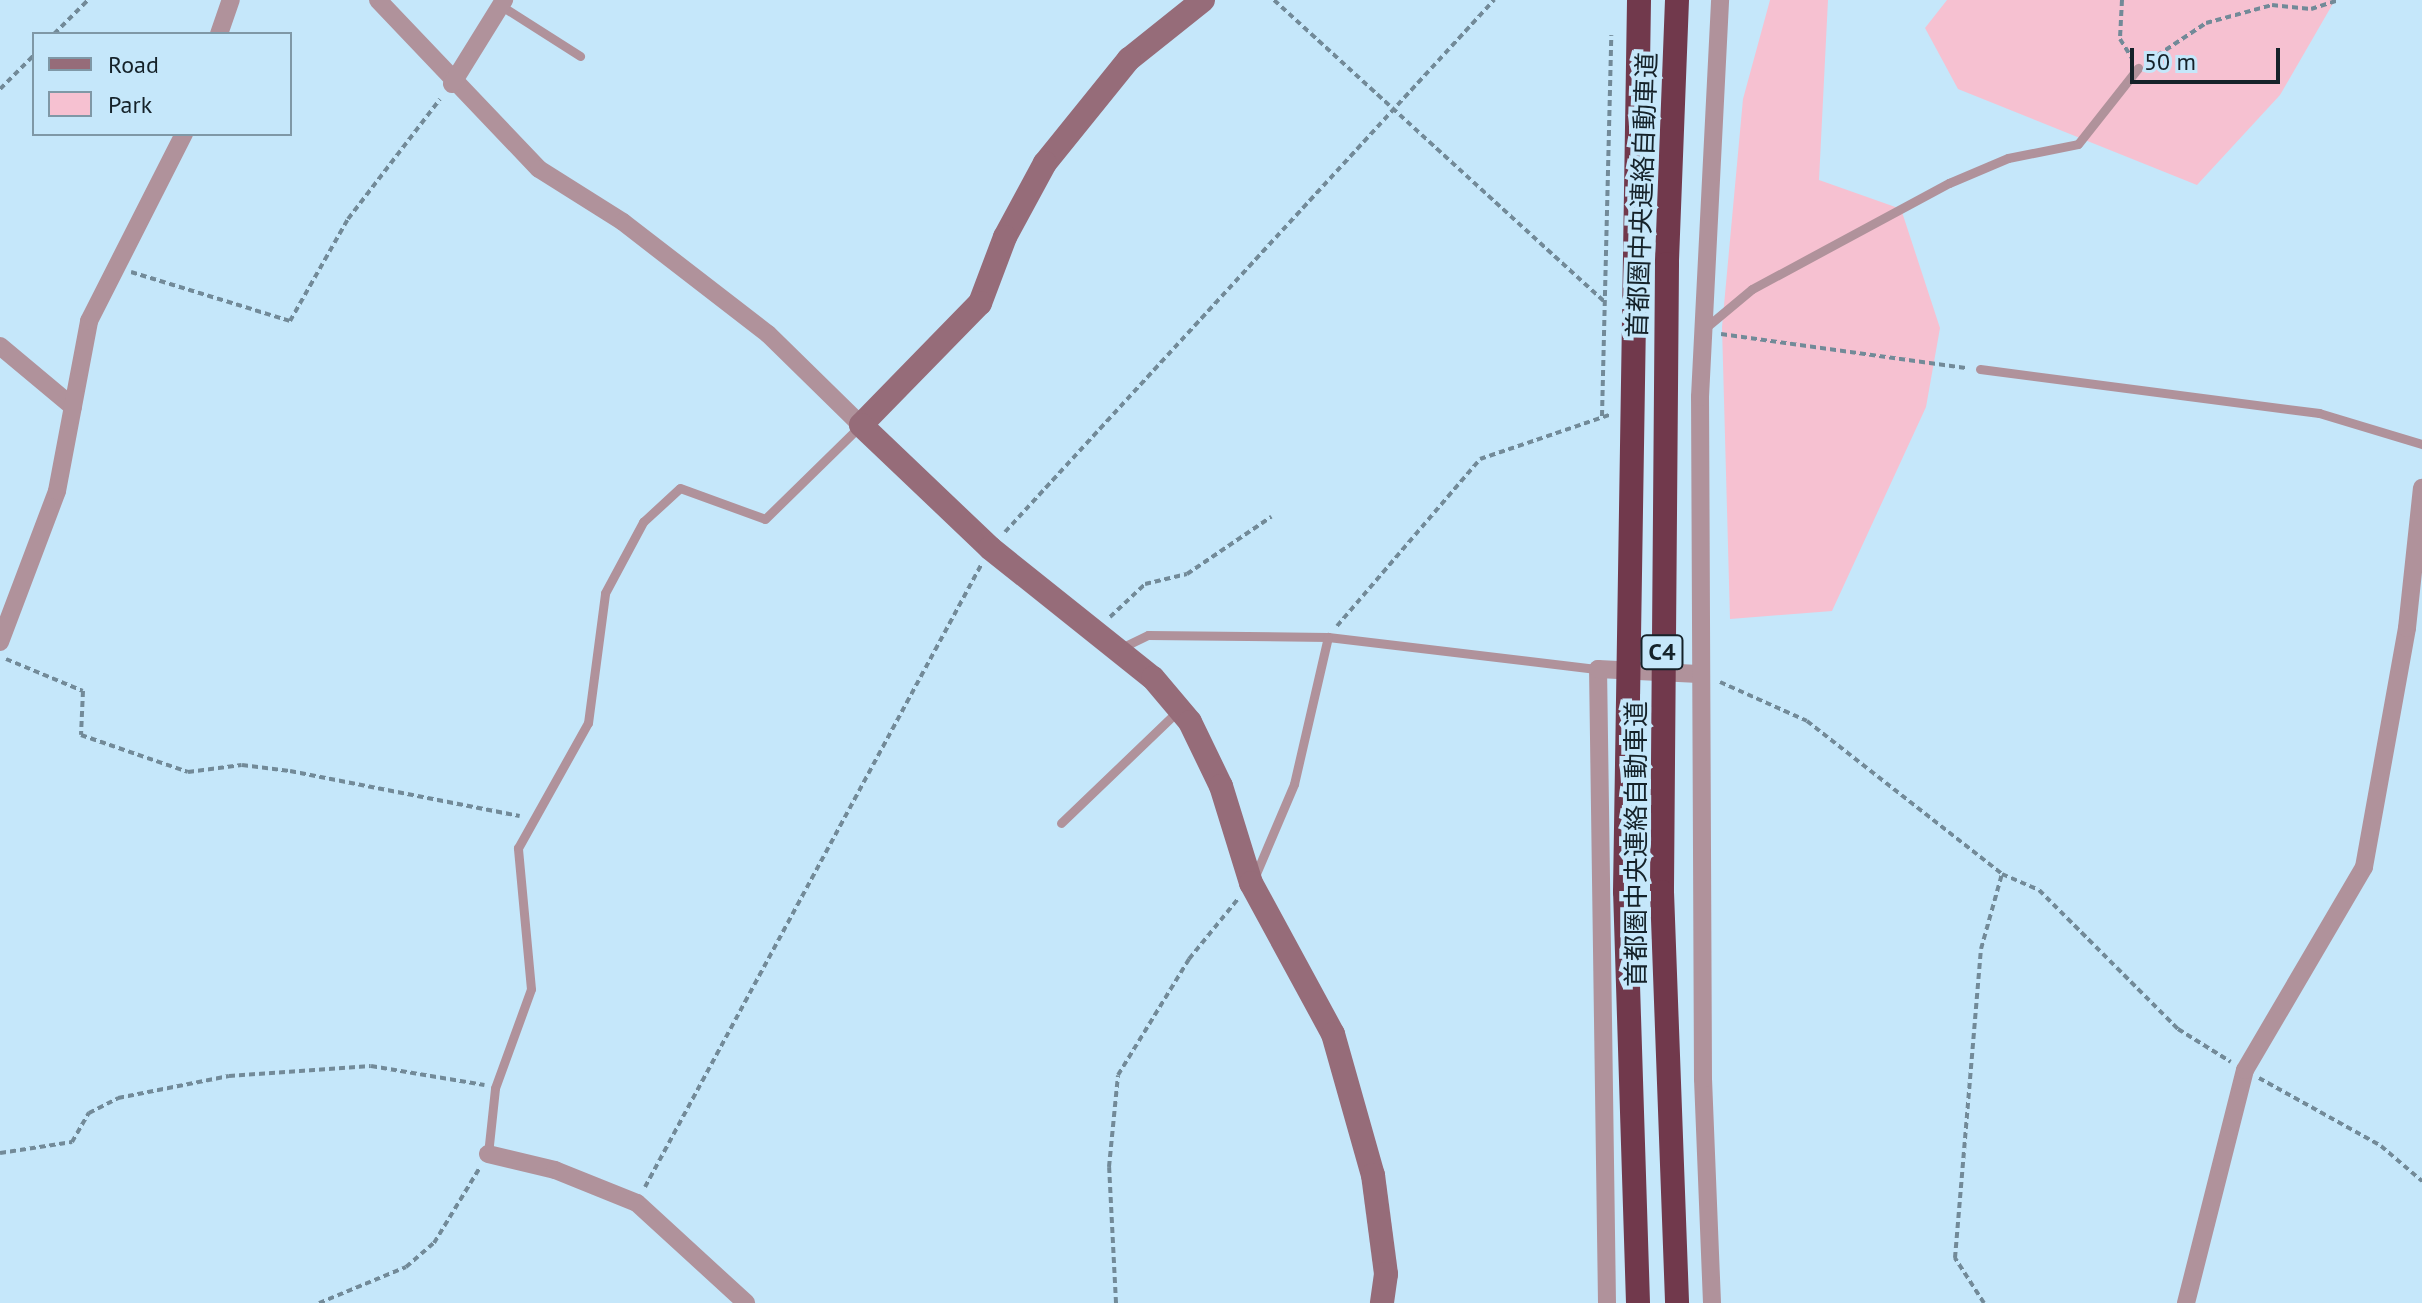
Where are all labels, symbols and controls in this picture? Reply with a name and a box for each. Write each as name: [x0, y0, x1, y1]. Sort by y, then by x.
legend: [32, 32, 292, 136]
scale bar: [2134, 32, 2284, 82]
text: 50 m: [2144, 46, 2196, 77]
text: Road: [108, 49, 159, 80]
street label: 首都圏中央連絡自動車道: [1621, 52, 1663, 338]
text: Park: [108, 89, 152, 120]
road number: C4: [1640, 632, 1684, 672]
street label: 首都圏中央連絡自動車道: [1620, 701, 1652, 987]

